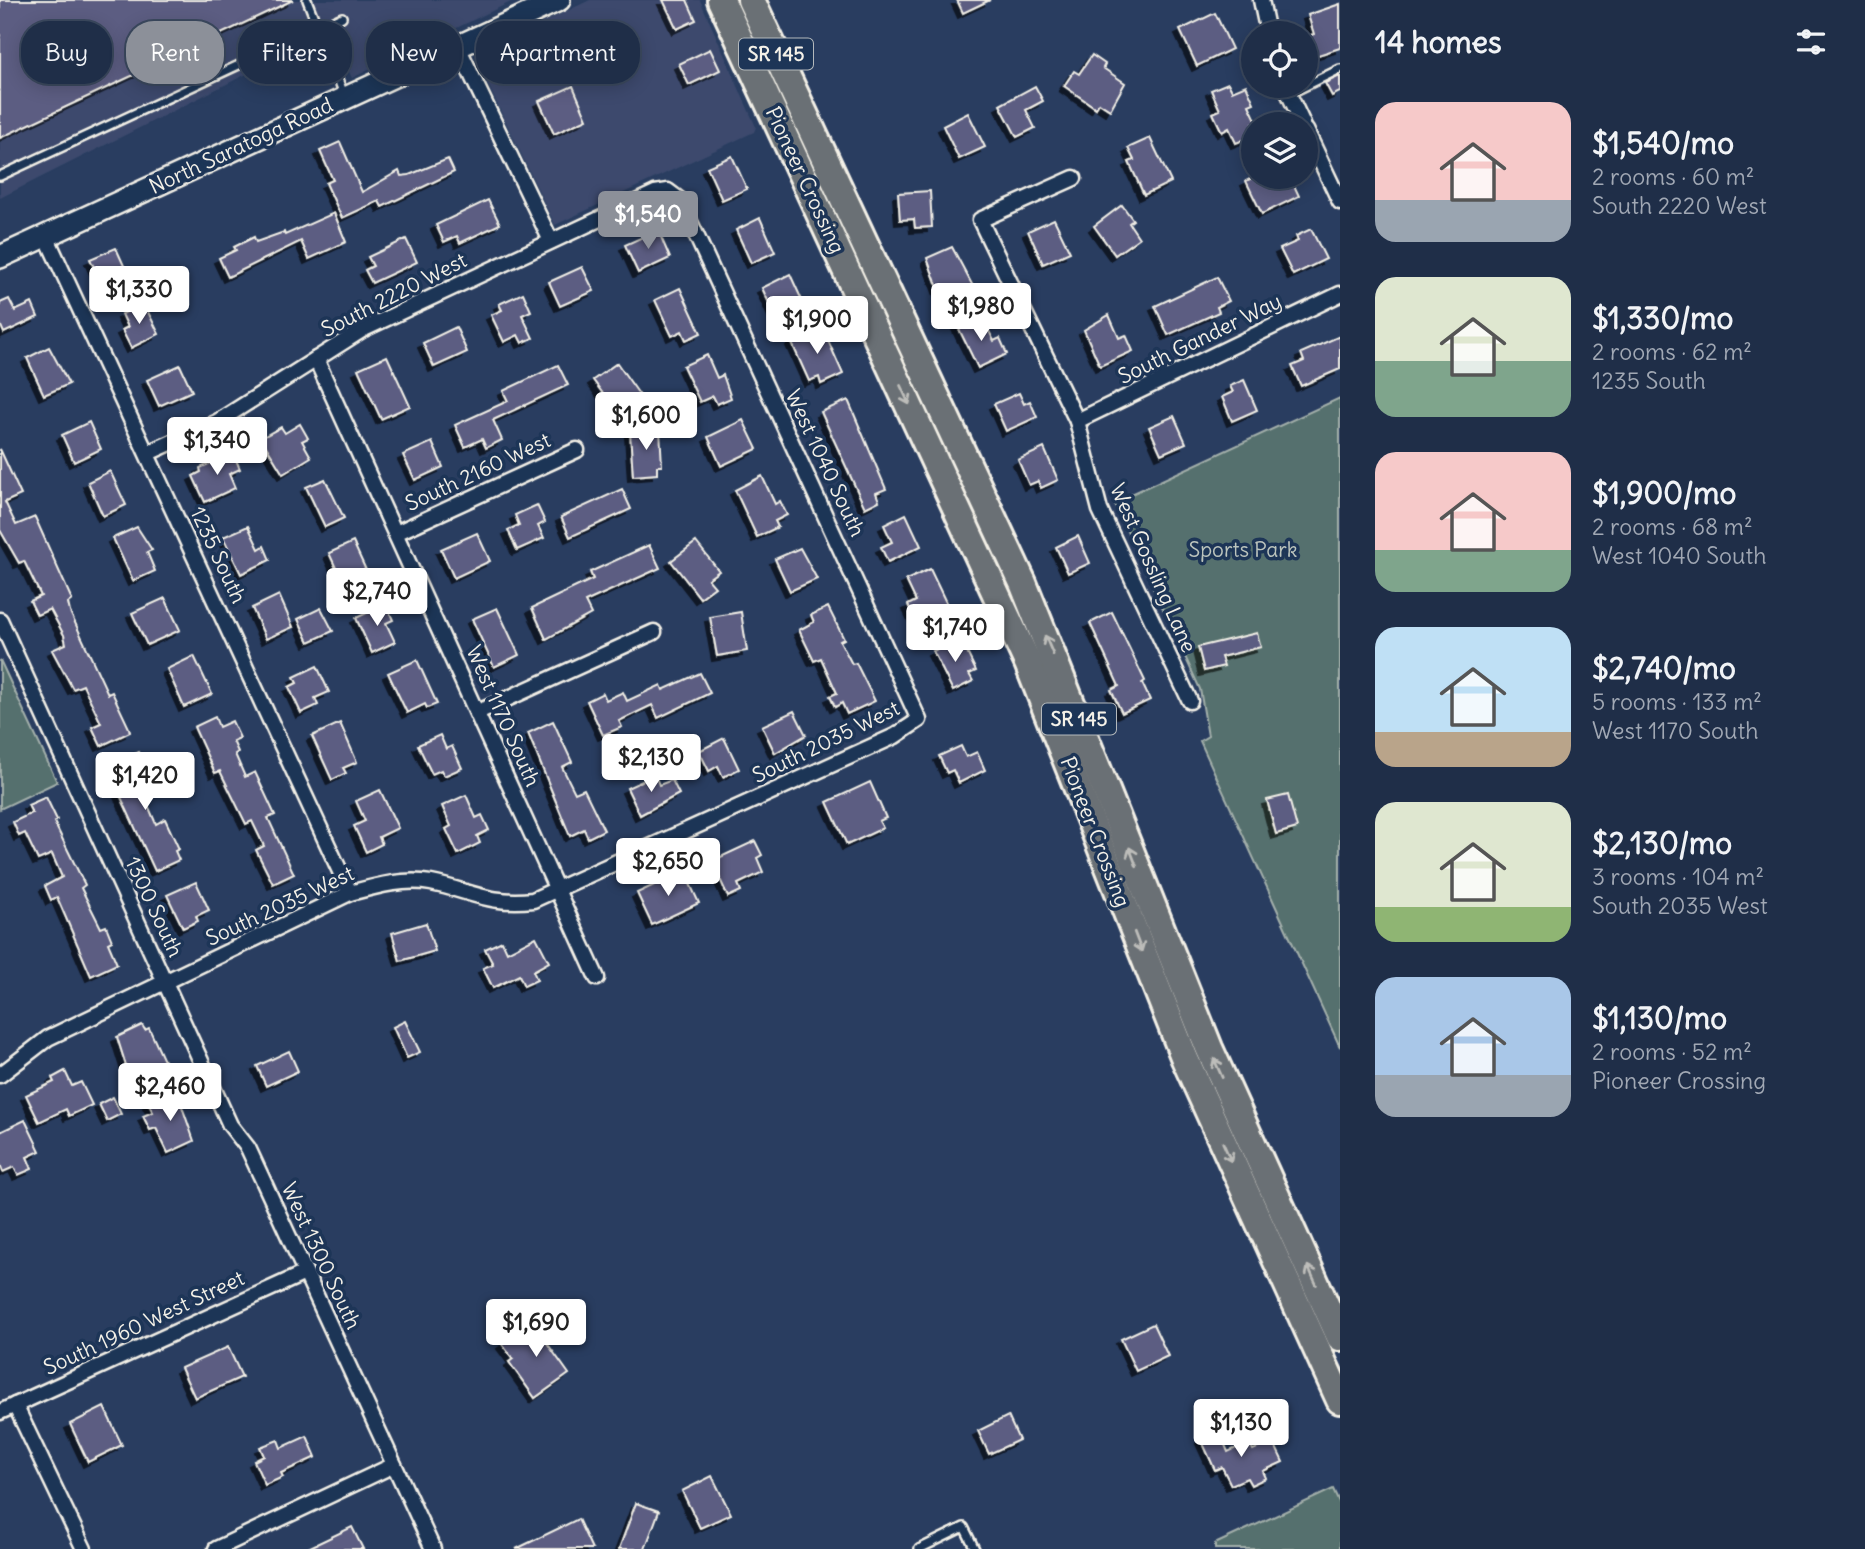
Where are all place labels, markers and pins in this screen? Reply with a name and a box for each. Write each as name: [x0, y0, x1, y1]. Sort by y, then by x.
pin: $1,540: [591, 191, 705, 251]
pin: $1,330: [82, 266, 196, 326]
pin: $1,980: [924, 284, 1038, 343]
pin: $1,900: [760, 296, 874, 356]
pin: $1,600: [589, 392, 703, 452]
pin: $1,340: [160, 418, 274, 477]
pin: $2,740: [320, 568, 434, 628]
pin: $1,740: [898, 604, 1012, 664]
pin: $2,130: [594, 734, 708, 794]
pin: $1,420: [88, 752, 202, 812]
pin: $2,650: [611, 838, 725, 898]
pin: $2,460: [113, 1064, 227, 1123]
pin: $1,690: [479, 1300, 593, 1359]
pin: $1,130: [1184, 1400, 1298, 1459]

